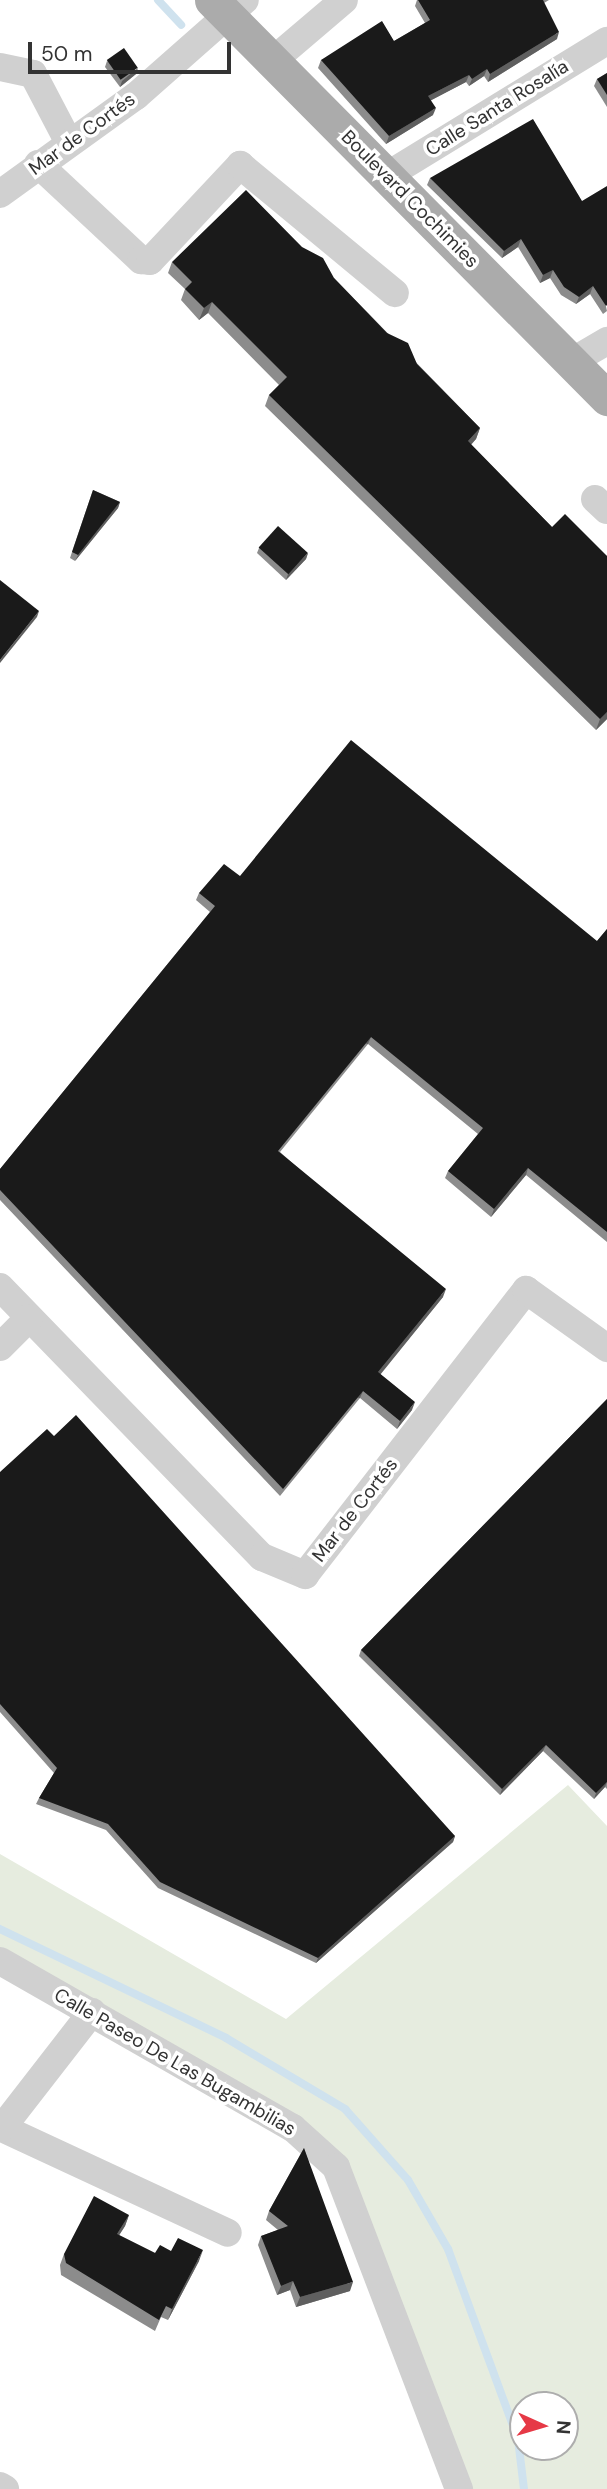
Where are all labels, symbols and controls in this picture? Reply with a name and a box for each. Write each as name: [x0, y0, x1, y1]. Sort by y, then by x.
scale bar: [32, 28, 234, 72]
text: 50 m: [41, 40, 92, 68]
street label: Calle Santa Rosalía: [421, 55, 573, 161]
street label: Mar de Cortés: [24, 88, 140, 180]
street label: Boulevard Cochimies: [337, 126, 483, 272]
street label: Mar de Cortés: [307, 1453, 403, 1567]
street label: Calle Paseo De Las Bugambilias: [50, 1983, 300, 2141]
north arrow: [509, 2391, 579, 2461]
text: N: [551, 2420, 576, 2435]

